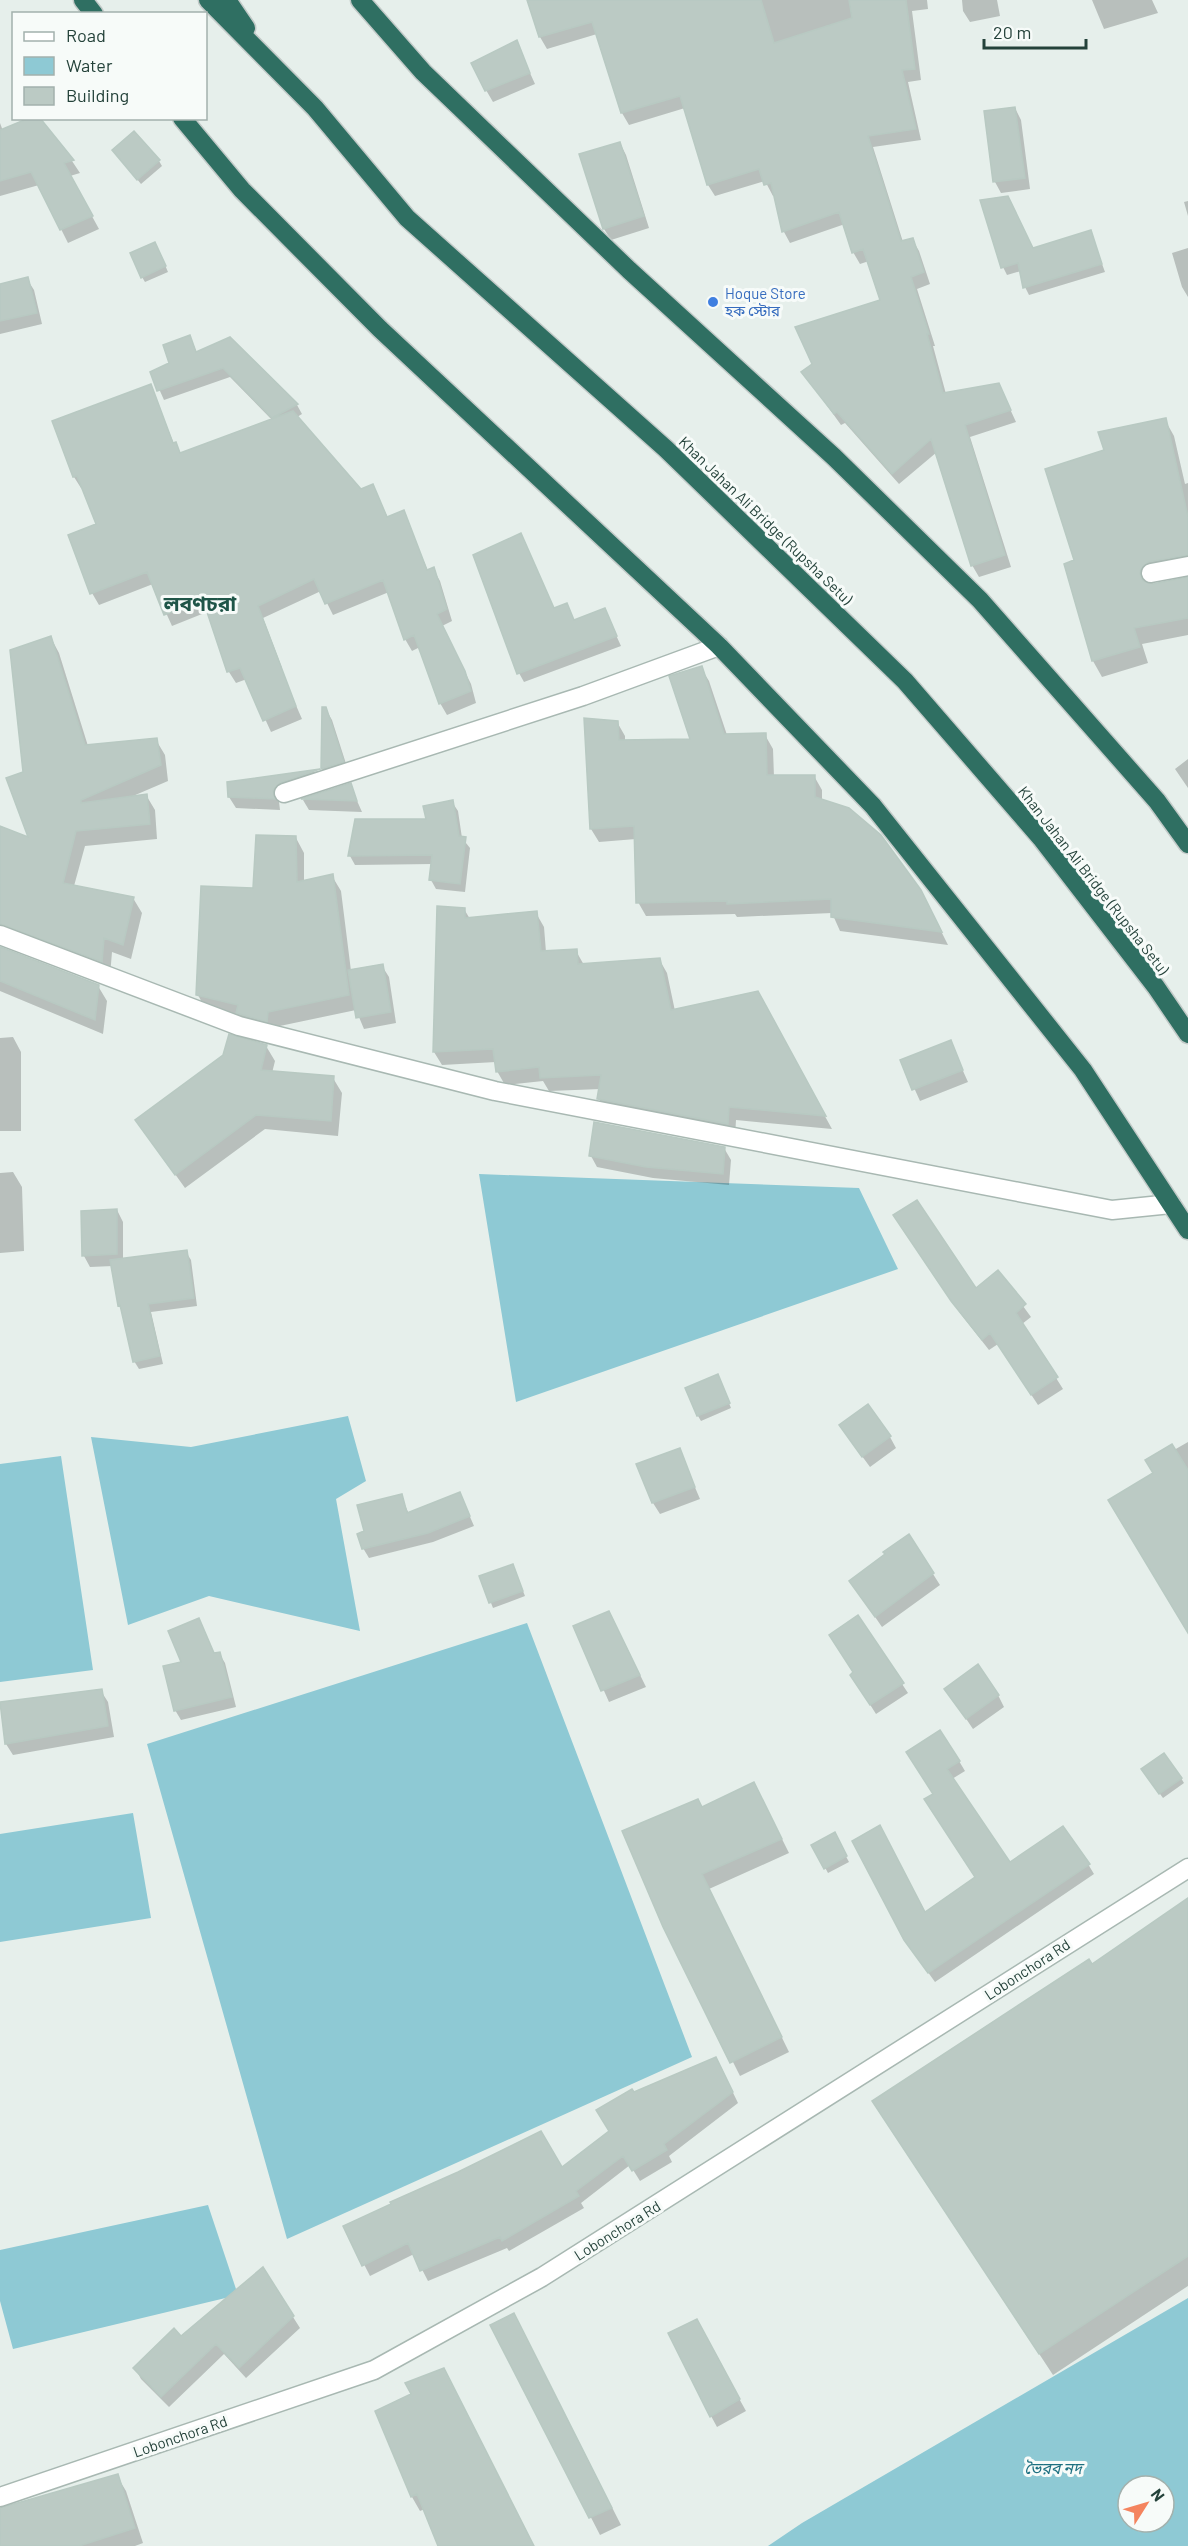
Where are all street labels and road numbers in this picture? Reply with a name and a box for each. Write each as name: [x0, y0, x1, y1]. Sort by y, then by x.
street label: Khan Jahan Ali Bridge (Rupsha Setu): [676, 432, 856, 608]
street label: Khan Jahan Ali Bridge (Rupsha Setu): [1015, 782, 1173, 978]
street label: Lobonchora Rd: [981, 1935, 1073, 2003]
street label: Lobonchora Rd: [571, 2196, 663, 2264]
street label: Lobonchora Rd: [131, 2411, 229, 2461]

